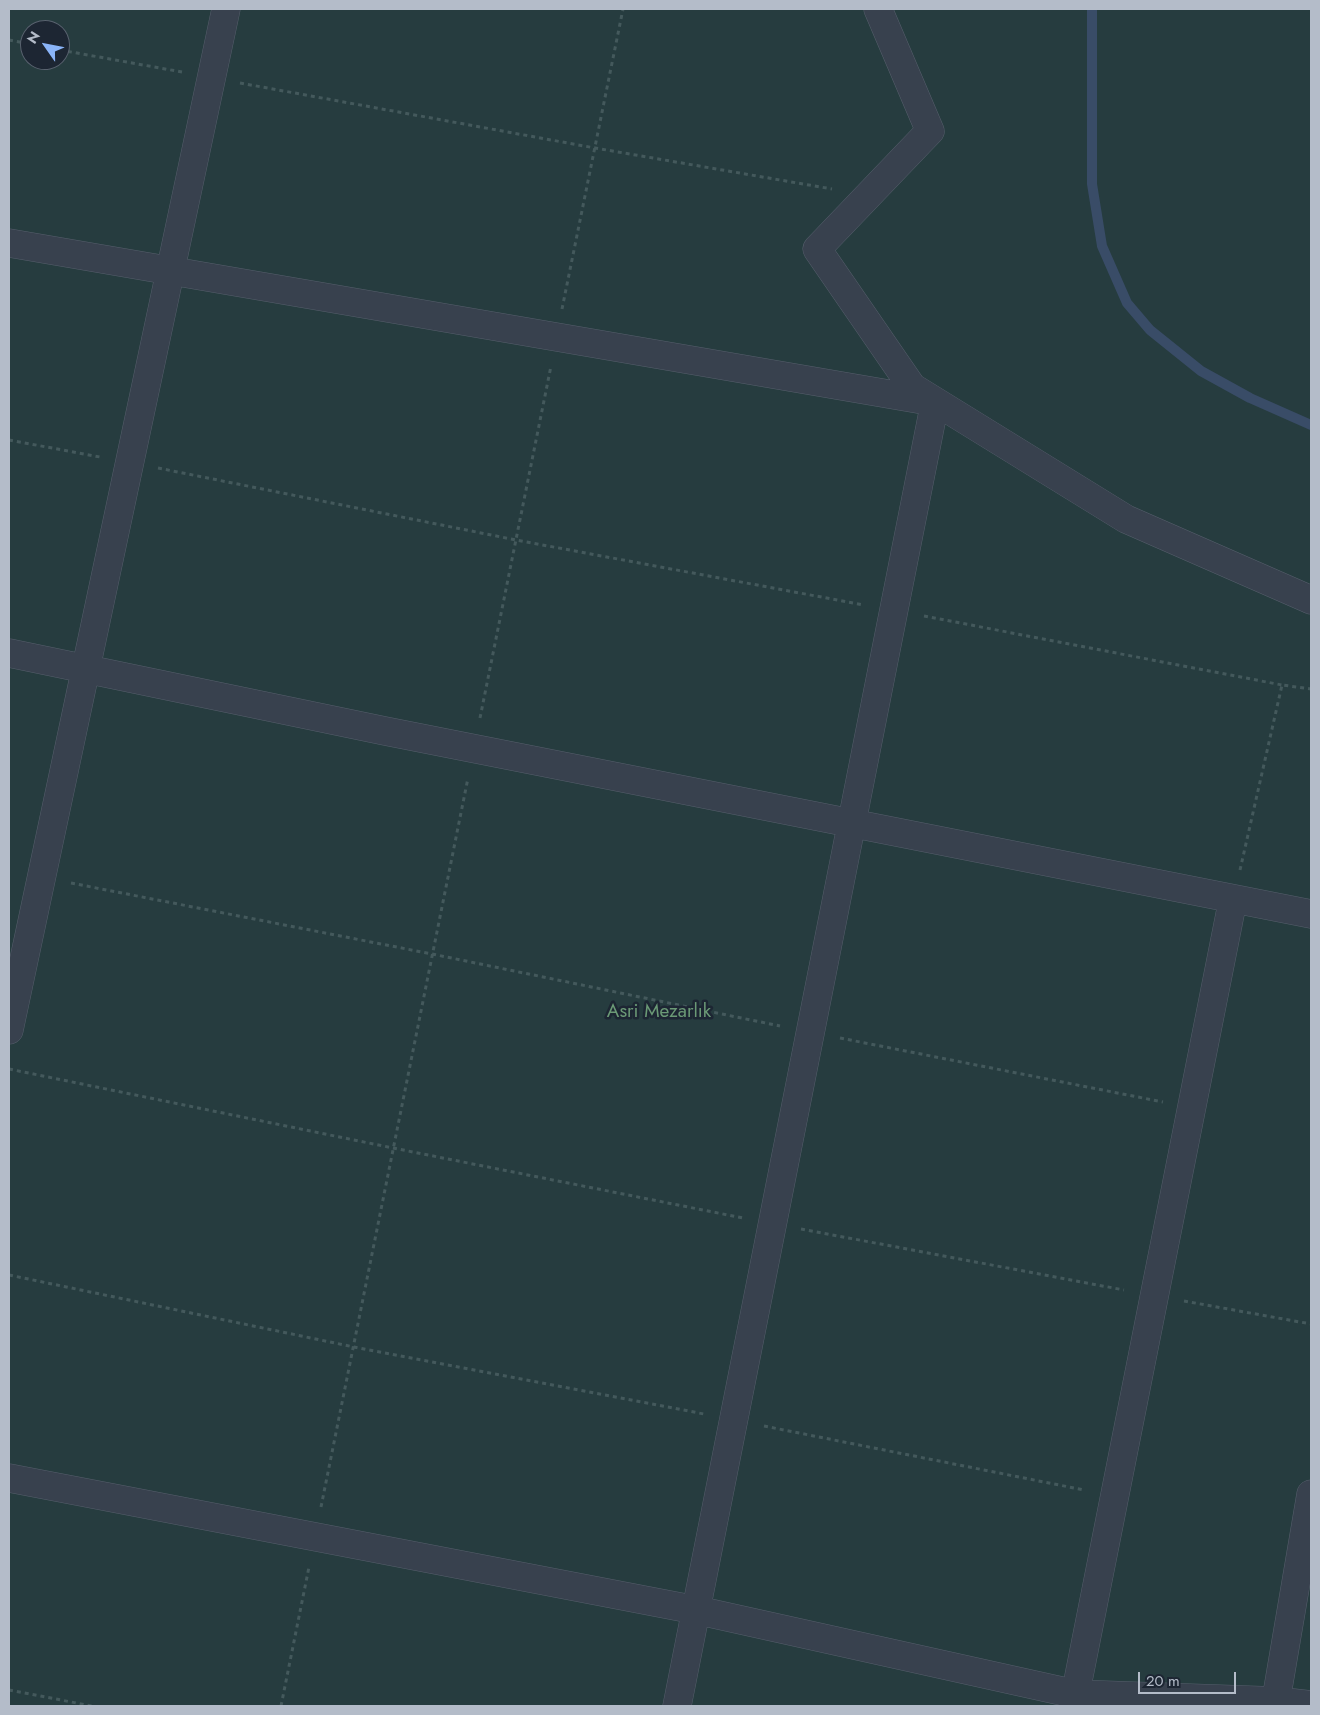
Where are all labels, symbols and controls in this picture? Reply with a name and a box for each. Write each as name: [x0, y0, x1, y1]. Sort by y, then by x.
north arrow: [20, 20, 70, 70]
text: N: [22, 27, 45, 47]
park label: Asri Mezarlık: [607, 1001, 711, 1023]
scale bar: [1140, 1662, 1238, 1694]
text: 20 m: [1146, 1670, 1180, 1692]

